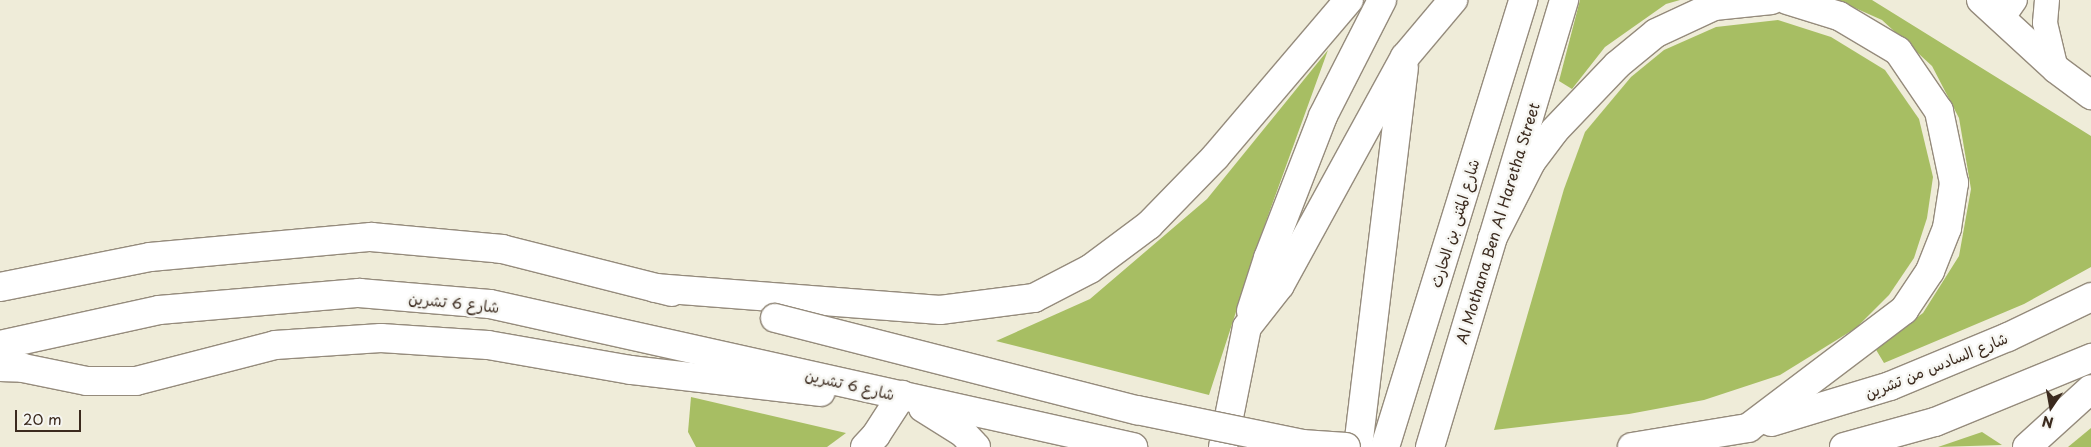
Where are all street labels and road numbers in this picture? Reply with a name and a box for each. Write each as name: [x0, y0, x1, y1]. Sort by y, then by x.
street label: Al Mothana Ben Al Haretha Street: [1451, 99, 1543, 347]
street label: شارع المثنى بن الحارث: [1426, 157, 1482, 289]
street label: شارع 6 تشرين: [408, 288, 500, 316]
street label: شارع السادس من تشرين: [1862, 328, 2010, 402]
street label: شارع 6 تشرين: [804, 365, 896, 403]

